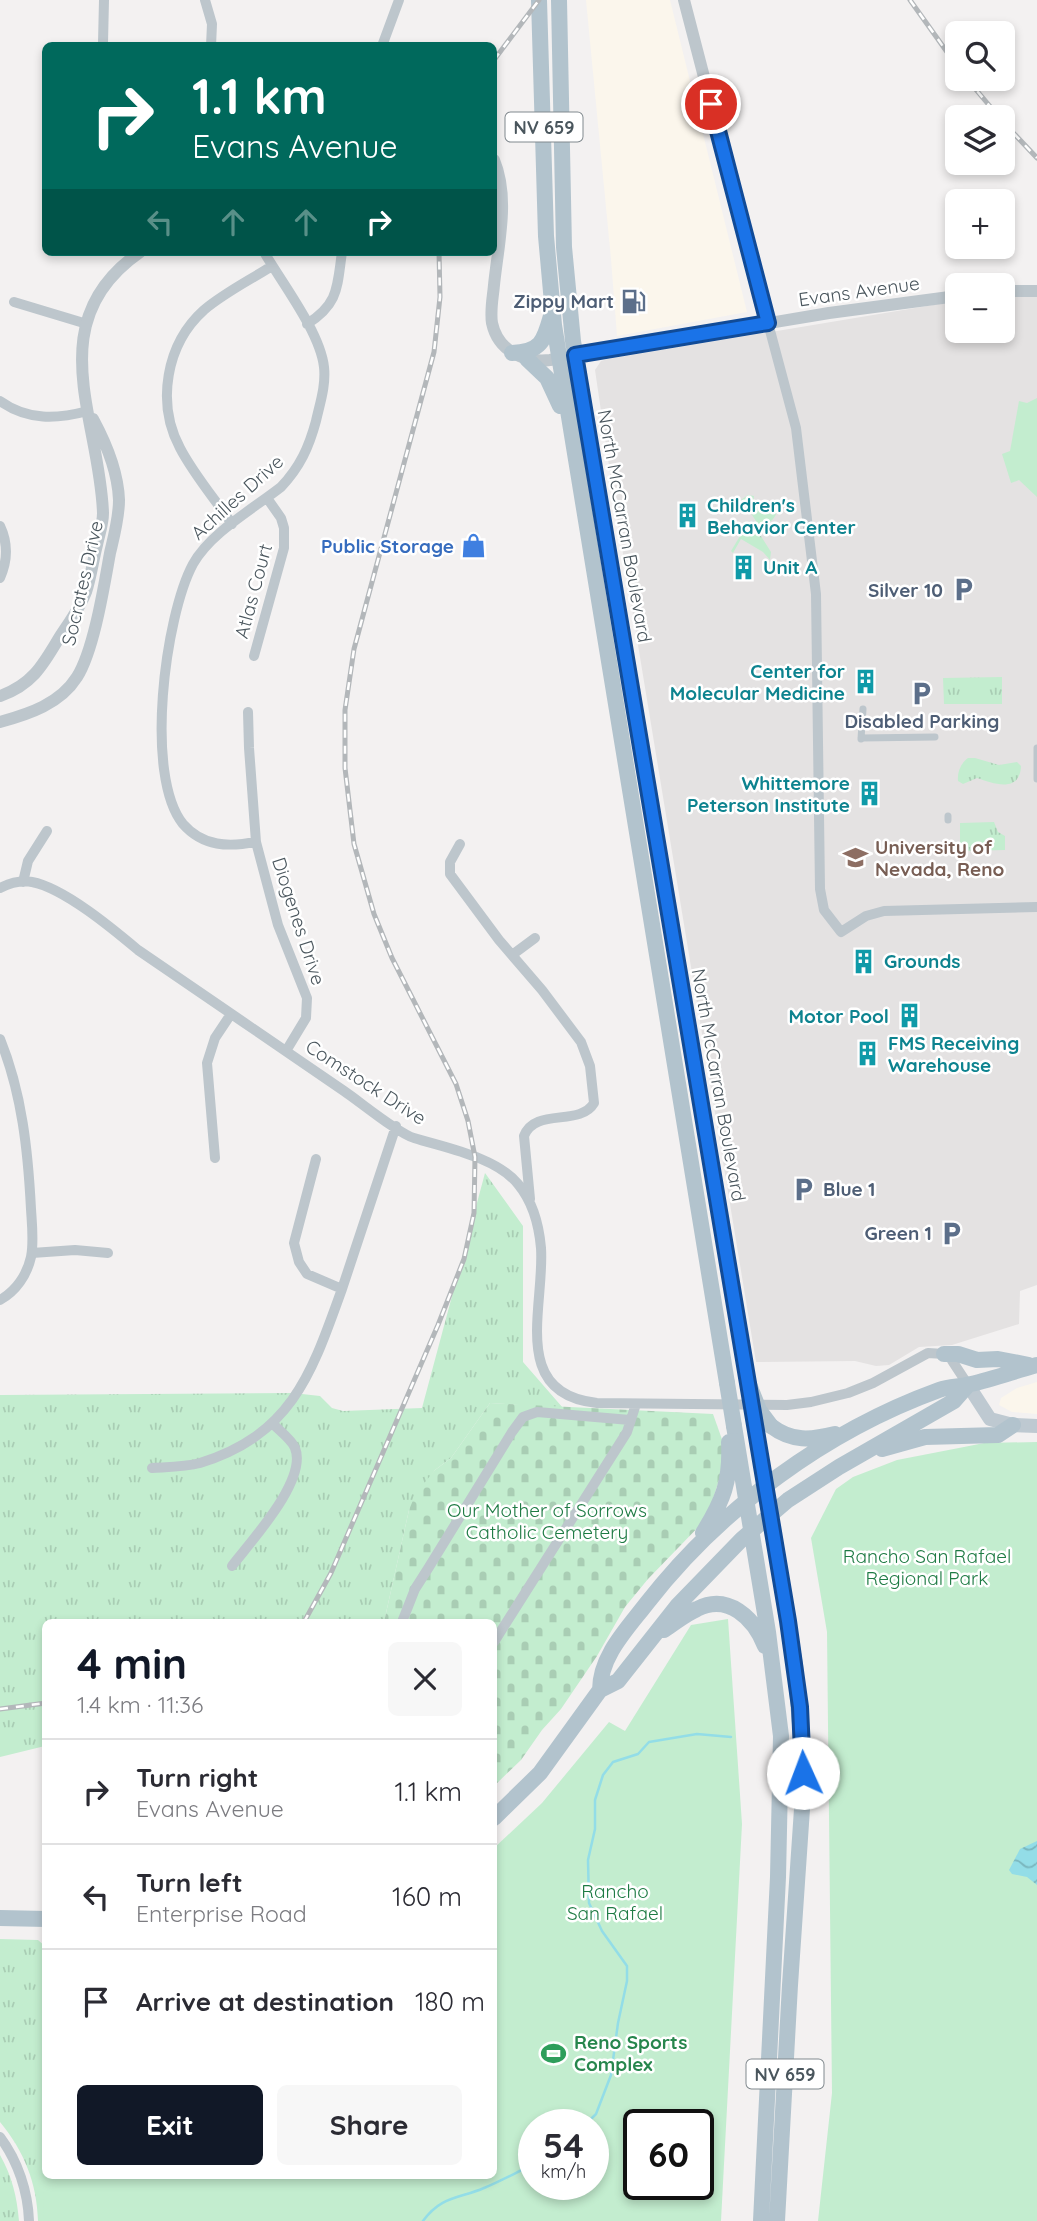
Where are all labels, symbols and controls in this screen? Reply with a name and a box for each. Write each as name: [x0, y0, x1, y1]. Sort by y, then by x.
map controls: [945, 21, 1015, 343]
button: search: [945, 21, 1015, 91]
text: 1.1 km: [192, 65, 327, 126]
icon: right: [77, 70, 168, 161]
pin: [681, 74, 741, 134]
icon: arrive: [692, 85, 730, 123]
button: layers: [945, 105, 1015, 175]
road number: NV 659: [505, 112, 582, 142]
text: Evans Avenue: [192, 126, 398, 166]
button: +: [945, 189, 1015, 259]
icon: left: [141, 203, 179, 241]
icon: ahead: [214, 203, 252, 241]
icon: ahead: [287, 203, 325, 241]
icon: right: [360, 203, 398, 241]
street label: Evans Avenue: [797, 271, 921, 311]
button: −: [945, 273, 1015, 343]
fuel station icon: Zippy Mart: [620, 287, 648, 315]
place label: Zippy Mart: [513, 289, 614, 313]
street label: North McCarran Boulevard: [593, 408, 657, 644]
street label: Achilles Drive: [186, 449, 288, 545]
place label: Children's Behavior Center: [707, 493, 856, 539]
building icon: Children's Behavior Center: [673, 502, 701, 530]
street label: Socrates Drive: [56, 518, 108, 648]
shop icon: Public Storage: [460, 532, 488, 560]
place label: Public Storage: [321, 534, 454, 558]
street label: Atlas Court: [229, 541, 277, 641]
building icon: Unit A: [729, 553, 757, 581]
place label: Unit A: [763, 555, 817, 579]
parking icon: Silver 10: [949, 576, 977, 604]
place label: Silver 10: [868, 578, 943, 602]
place label: Center for Molecular Medicine: [670, 659, 845, 705]
building icon: Center for Molecular Medicine: [851, 668, 879, 696]
parking icon: Disabled Parking: [908, 679, 936, 707]
place label: Disabled Parking: [845, 709, 999, 733]
place label: Whittemore Peterson Institute: [687, 771, 850, 817]
building icon: Whittemore Peterson Institute: [856, 780, 884, 808]
place label: University of Nevada, Reno: [875, 835, 1005, 881]
school or university icon: University of Nevada, Reno: [841, 844, 869, 872]
street label: Diogenes Drive: [267, 854, 331, 988]
building icon: Grounds: [850, 947, 878, 975]
place label: Grounds: [884, 949, 960, 973]
street label: North McCarran Boulevard: [687, 967, 751, 1203]
building icon: Motor Pool: [895, 1002, 923, 1030]
place label: Motor Pool: [788, 1004, 889, 1028]
place label: FMS Receiving Warehouse: [888, 1031, 1019, 1077]
street label: Comstock Drive: [301, 1034, 431, 1130]
building icon: FMS Receiving Warehouse: [854, 1040, 882, 1068]
parking icon: Blue 1: [789, 1175, 817, 1203]
place label: Blue 1: [823, 1177, 876, 1201]
parking icon: Green 1: [938, 1219, 966, 1247]
place label: Green 1: [864, 1221, 932, 1245]
park label: Our Mother of Sorrows Catholic Cemetery: [447, 1498, 647, 1544]
park label: Rancho San Rafael Regional Park: [843, 1544, 1011, 1590]
text: 4 min: [77, 1637, 187, 1690]
button: close: [388, 1642, 462, 1716]
text: 1.4 km · 11:36: [77, 1690, 203, 1719]
position arrow: [766, 1736, 840, 1810]
text: Turn right: [136, 1761, 258, 1794]
icon: right: [77, 1773, 115, 1811]
text: 1.1 km: [394, 1775, 462, 1808]
text: Evans Avenue: [136, 1794, 284, 1823]
text: Turn left: [136, 1866, 243, 1899]
icon: left: [77, 1878, 115, 1916]
park label: Rancho San Rafael: [567, 1879, 663, 1925]
text: 160 m: [392, 1880, 462, 1913]
text: Enterprise Road: [136, 1899, 307, 1928]
icon: arrive: [77, 1983, 115, 2021]
text: Arrive at destination: [136, 1985, 394, 2018]
text: 180 m: [415, 1985, 485, 2018]
place label: Reno Sports Complex: [574, 2030, 687, 2076]
sports icon: Reno Sports Complex: [540, 2039, 568, 2067]
road number: NV 659: [746, 2060, 824, 2088]
button: Exit: [77, 2085, 263, 2165]
button: Share: [277, 2085, 462, 2165]
speed limit sign: 60: [623, 2109, 714, 2200]
text: 54: [543, 2123, 584, 2167]
text: km/h: [541, 2160, 586, 2183]

